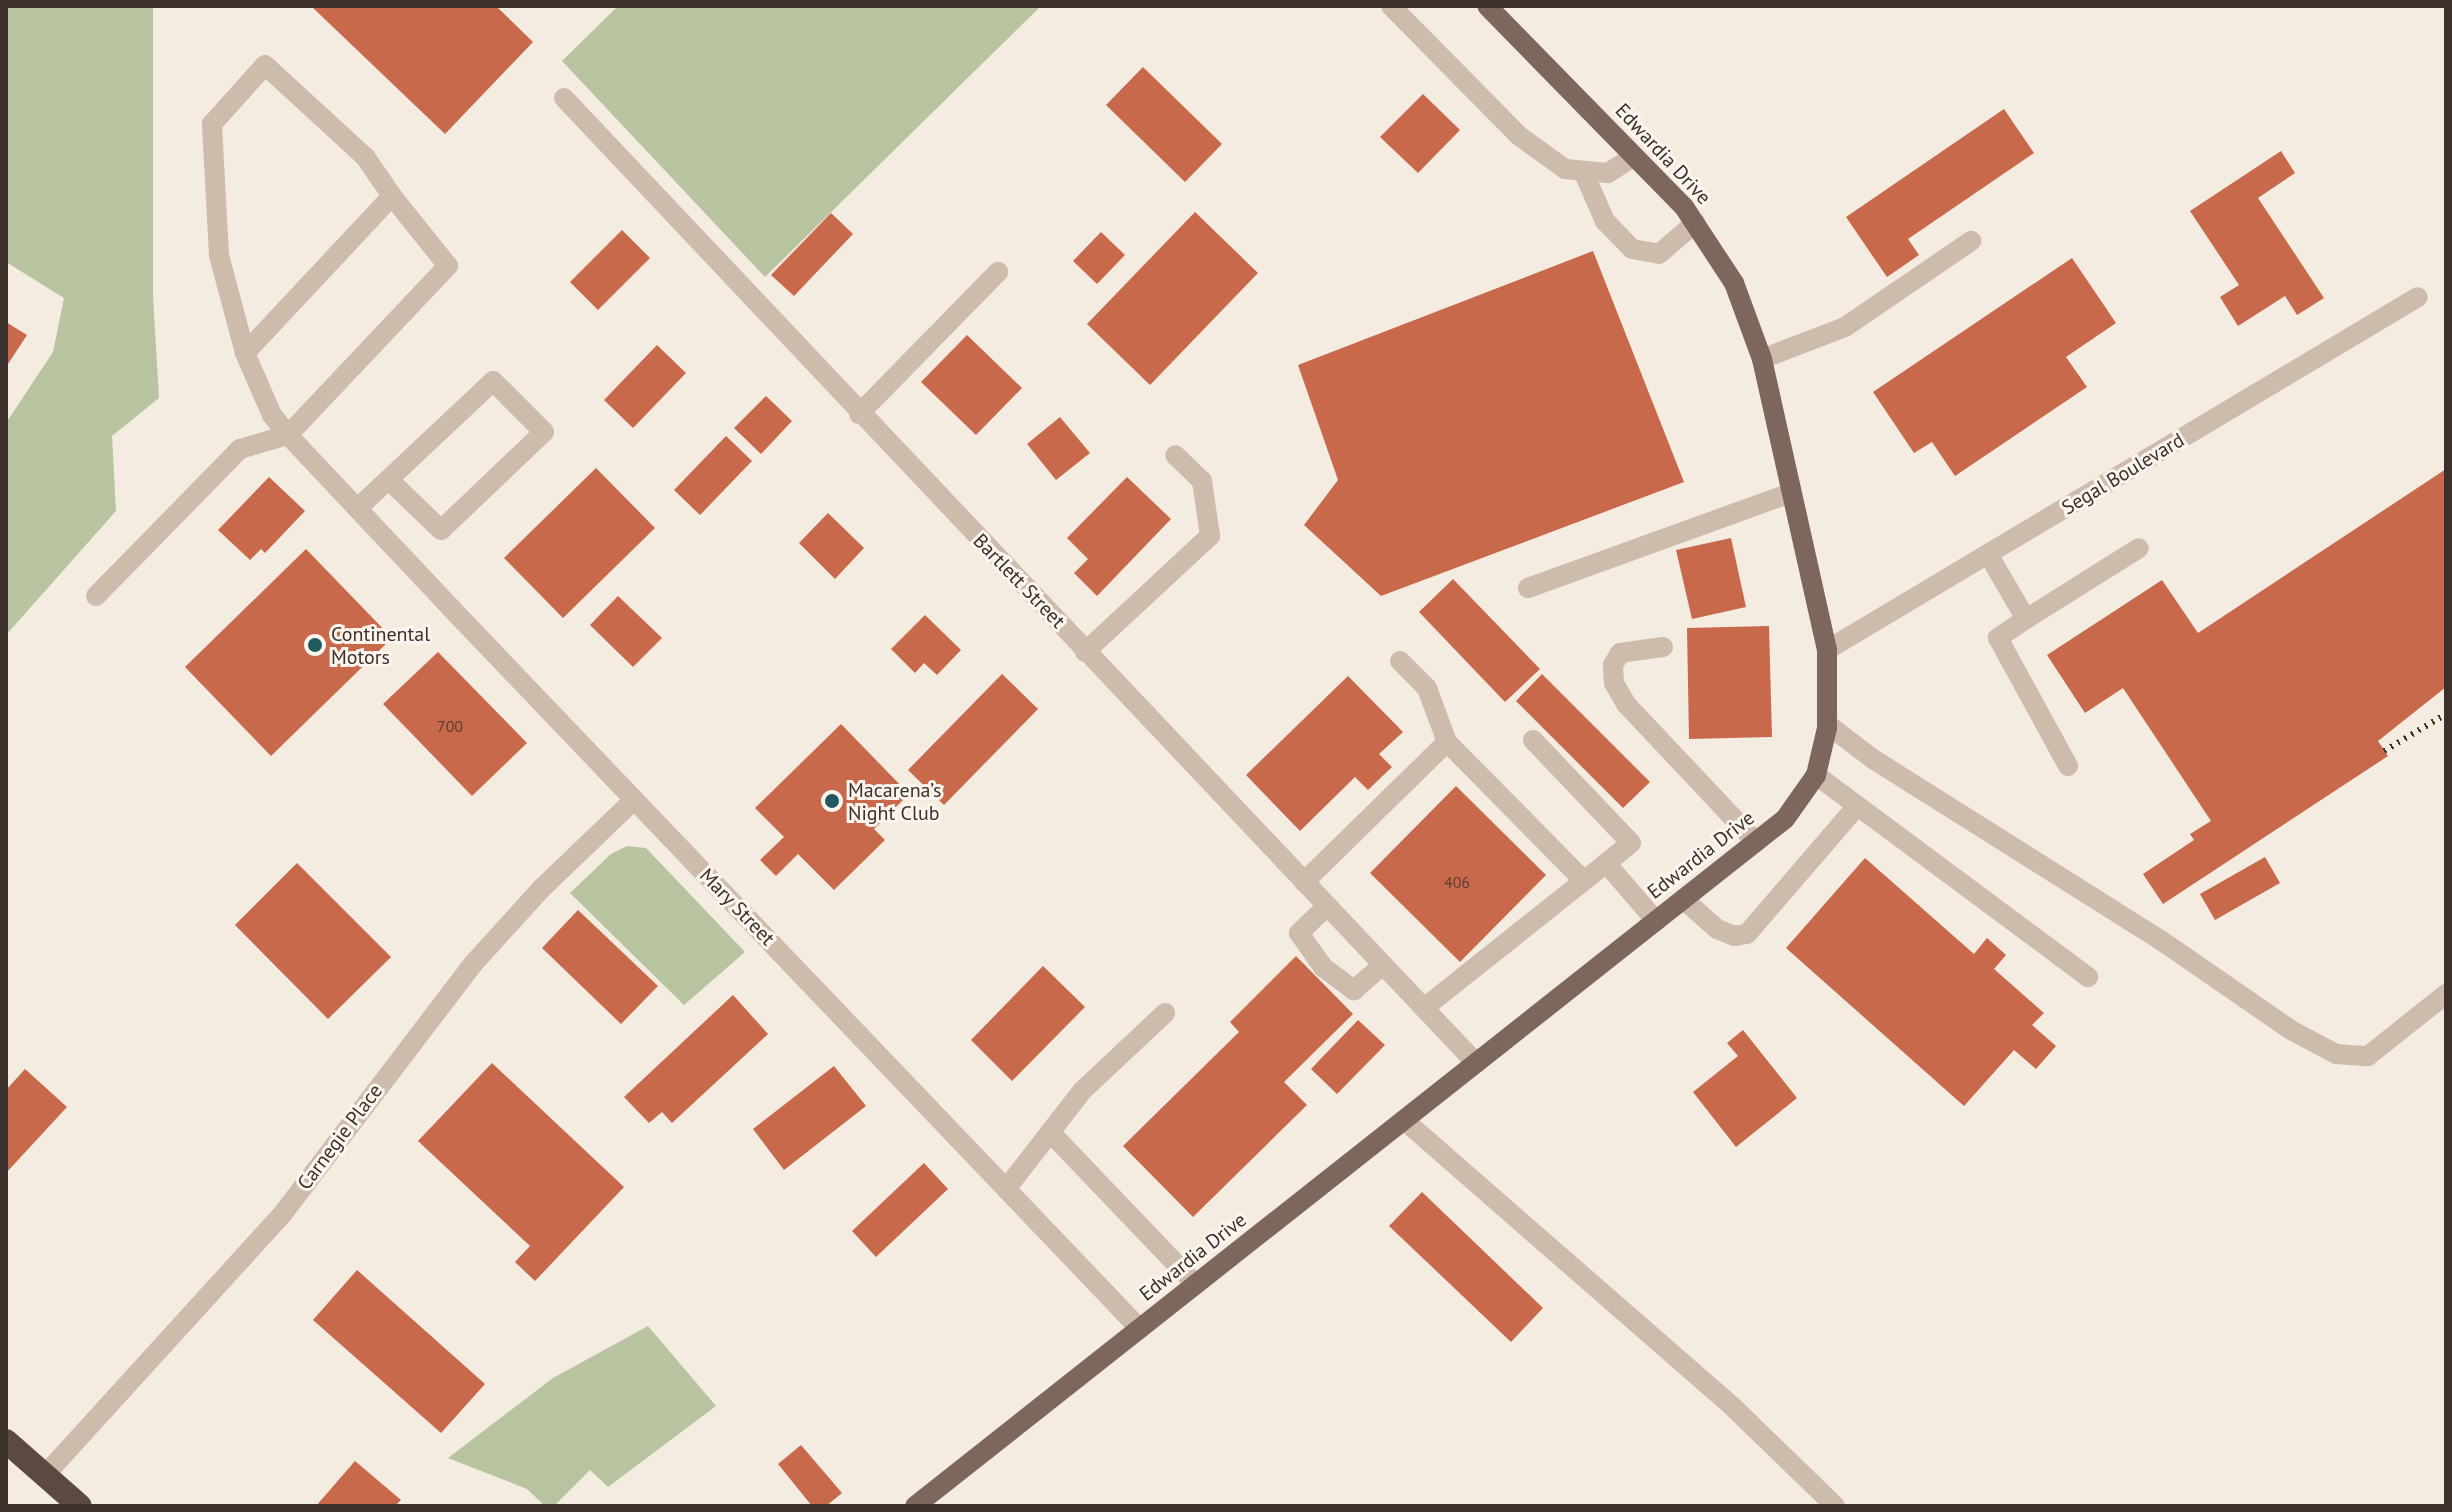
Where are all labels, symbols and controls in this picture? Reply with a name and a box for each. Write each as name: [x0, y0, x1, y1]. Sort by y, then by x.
street label: Edwardia Drive: [1610, 99, 1716, 209]
street label: Segal Boulevard: [2058, 428, 2188, 520]
street label: Bartlett Street: [968, 529, 1070, 633]
place label: Continental Motors: [331, 622, 430, 669]
marker: Continental Motors: [306, 636, 324, 654]
house number: 700: [437, 716, 463, 736]
place label: Macarena’s Night Club: [848, 778, 941, 825]
marker: Macarena’s Night Club: [823, 792, 841, 810]
street label: Edwardia Drive: [1643, 806, 1759, 904]
street label: Mary Street: [694, 863, 780, 951]
house number: 406: [1444, 872, 1470, 892]
street label: Carnegie Place: [293, 1079, 387, 1195]
street label: Edwardia Drive: [1135, 1208, 1251, 1306]

